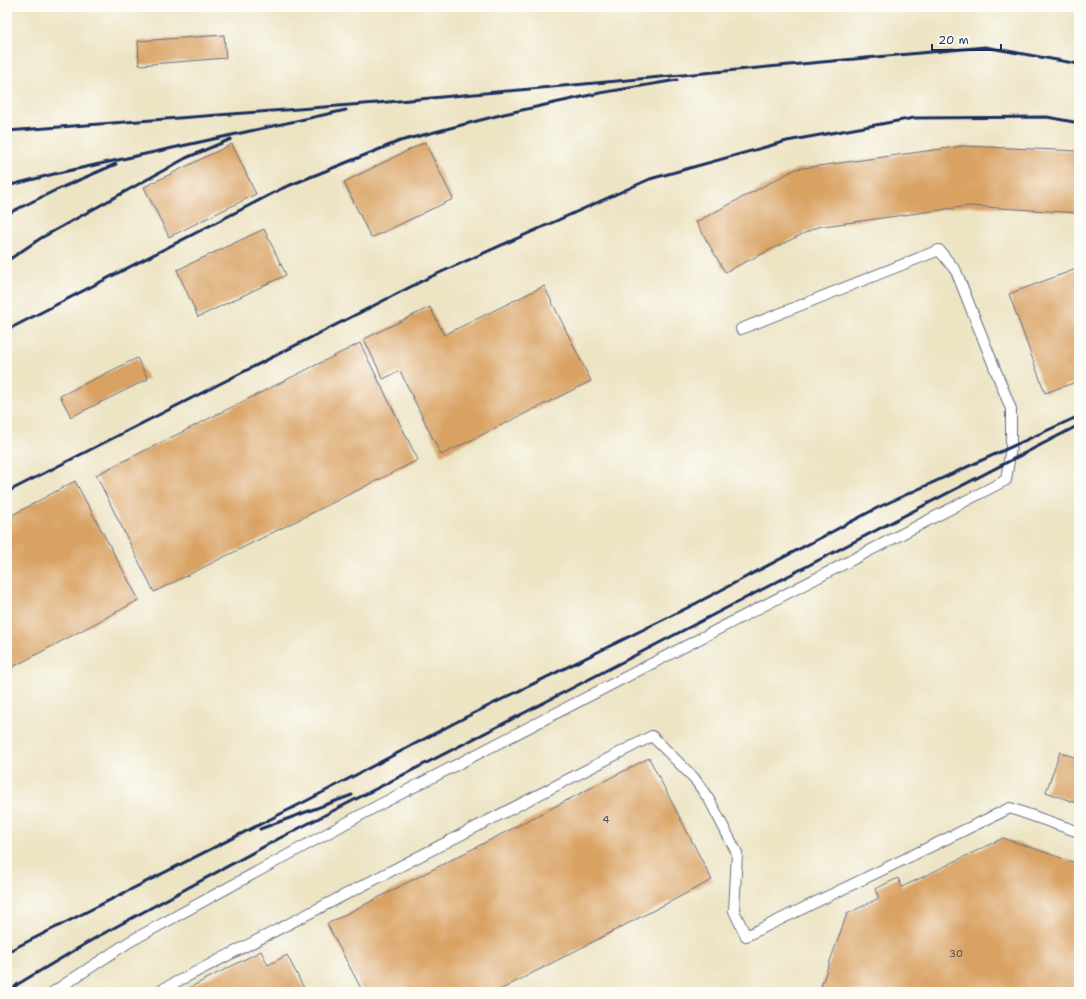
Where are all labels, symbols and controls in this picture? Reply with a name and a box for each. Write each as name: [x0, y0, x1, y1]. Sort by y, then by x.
scale bar: [932, 26, 1001, 52]
text: 20 m: [938, 32, 969, 48]
house number: 4: [603, 813, 610, 826]
house number: 30: [949, 947, 963, 960]

